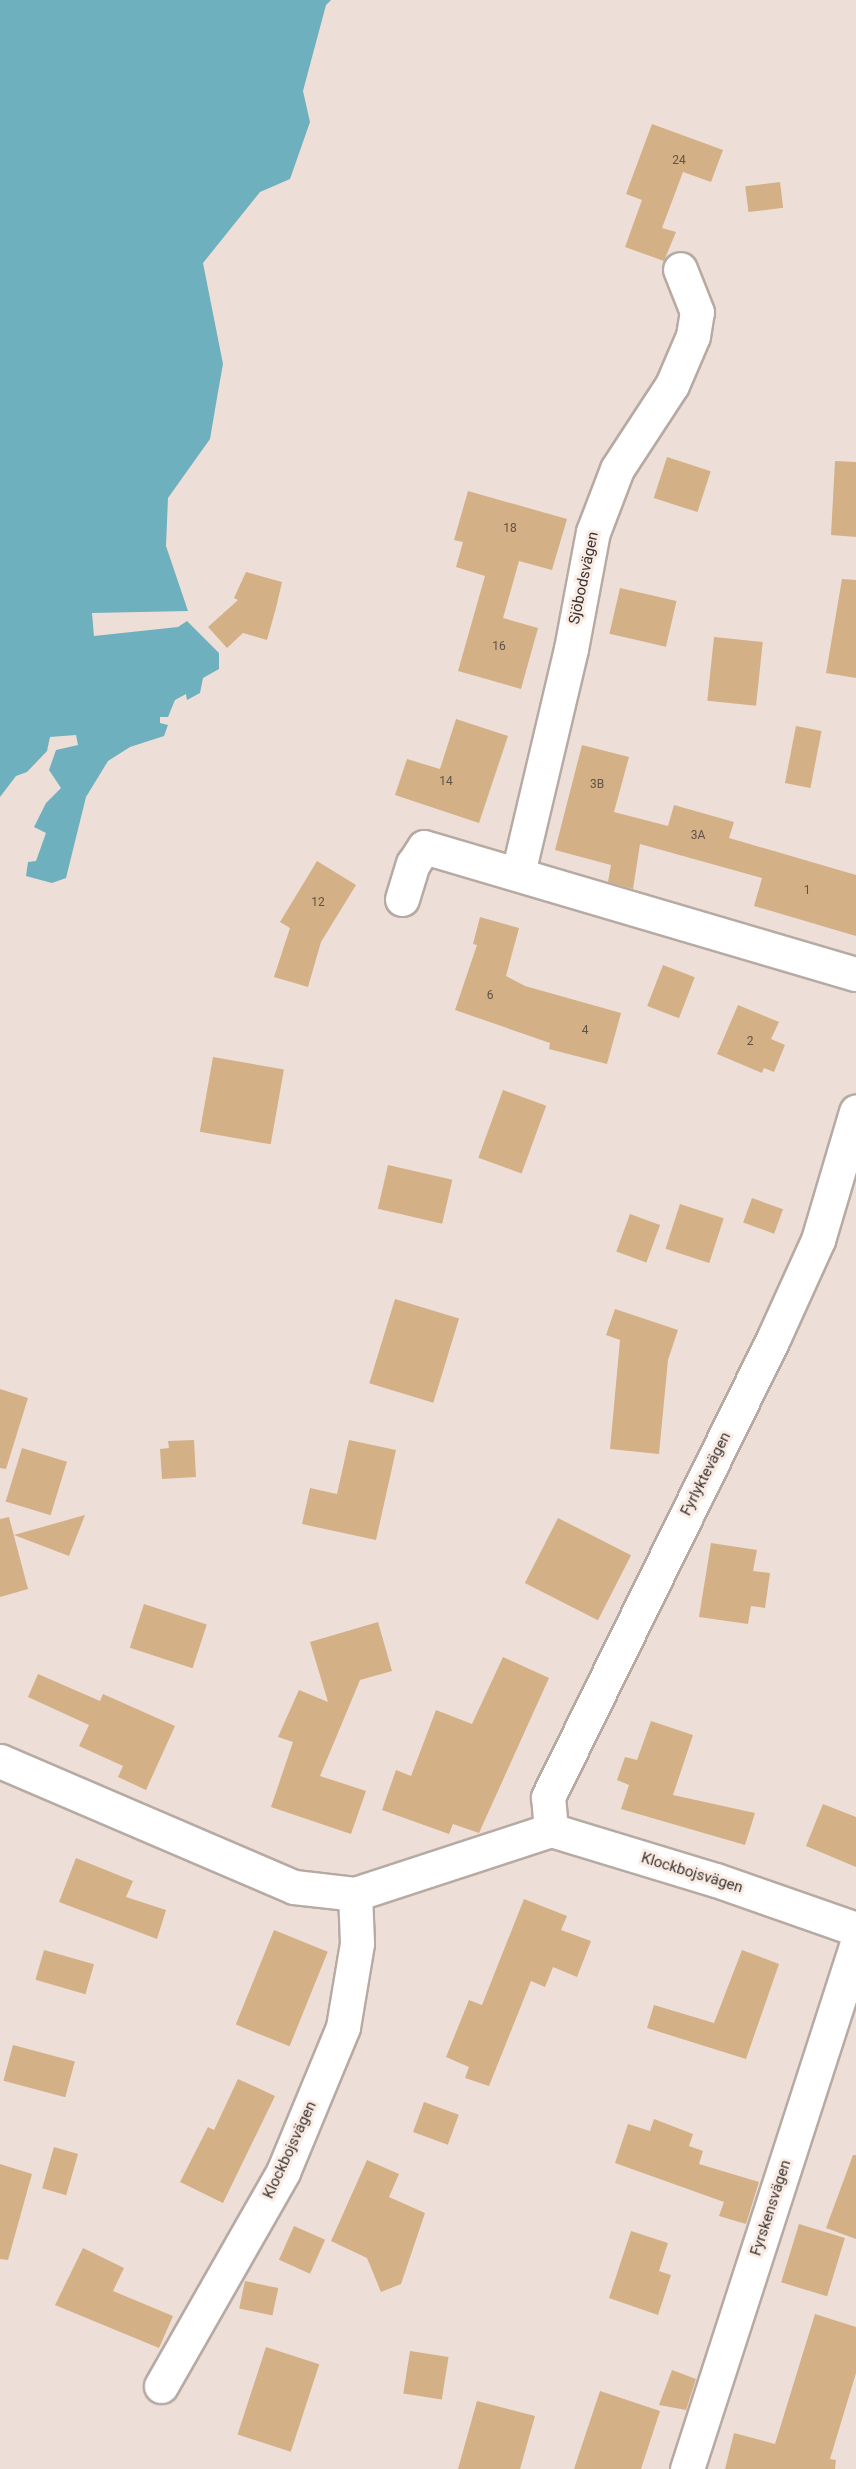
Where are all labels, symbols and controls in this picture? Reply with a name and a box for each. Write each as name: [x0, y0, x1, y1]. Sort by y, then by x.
house number: 24: [672, 154, 686, 168]
house number: 18: [503, 522, 517, 536]
street label: Sjöbodsvägen: [565, 530, 603, 626]
house number: 16: [492, 640, 506, 654]
house number: 14: [439, 775, 453, 789]
house number: 3B: [590, 778, 604, 792]
house number: 3A: [691, 829, 705, 843]
house number: 1: [804, 884, 810, 898]
house number: 12: [311, 896, 325, 910]
house number: 6: [487, 989, 493, 1003]
house number: 4: [582, 1024, 588, 1038]
house number: 2: [747, 1035, 753, 1049]
street label: Fyrlyktevägen: [677, 1429, 735, 1519]
street label: Klockbojsvägen: [639, 1849, 745, 1897]
street label: Klockbojsvägen: [260, 2098, 320, 2202]
street label: Fyrskensvägen: [747, 2158, 795, 2258]

